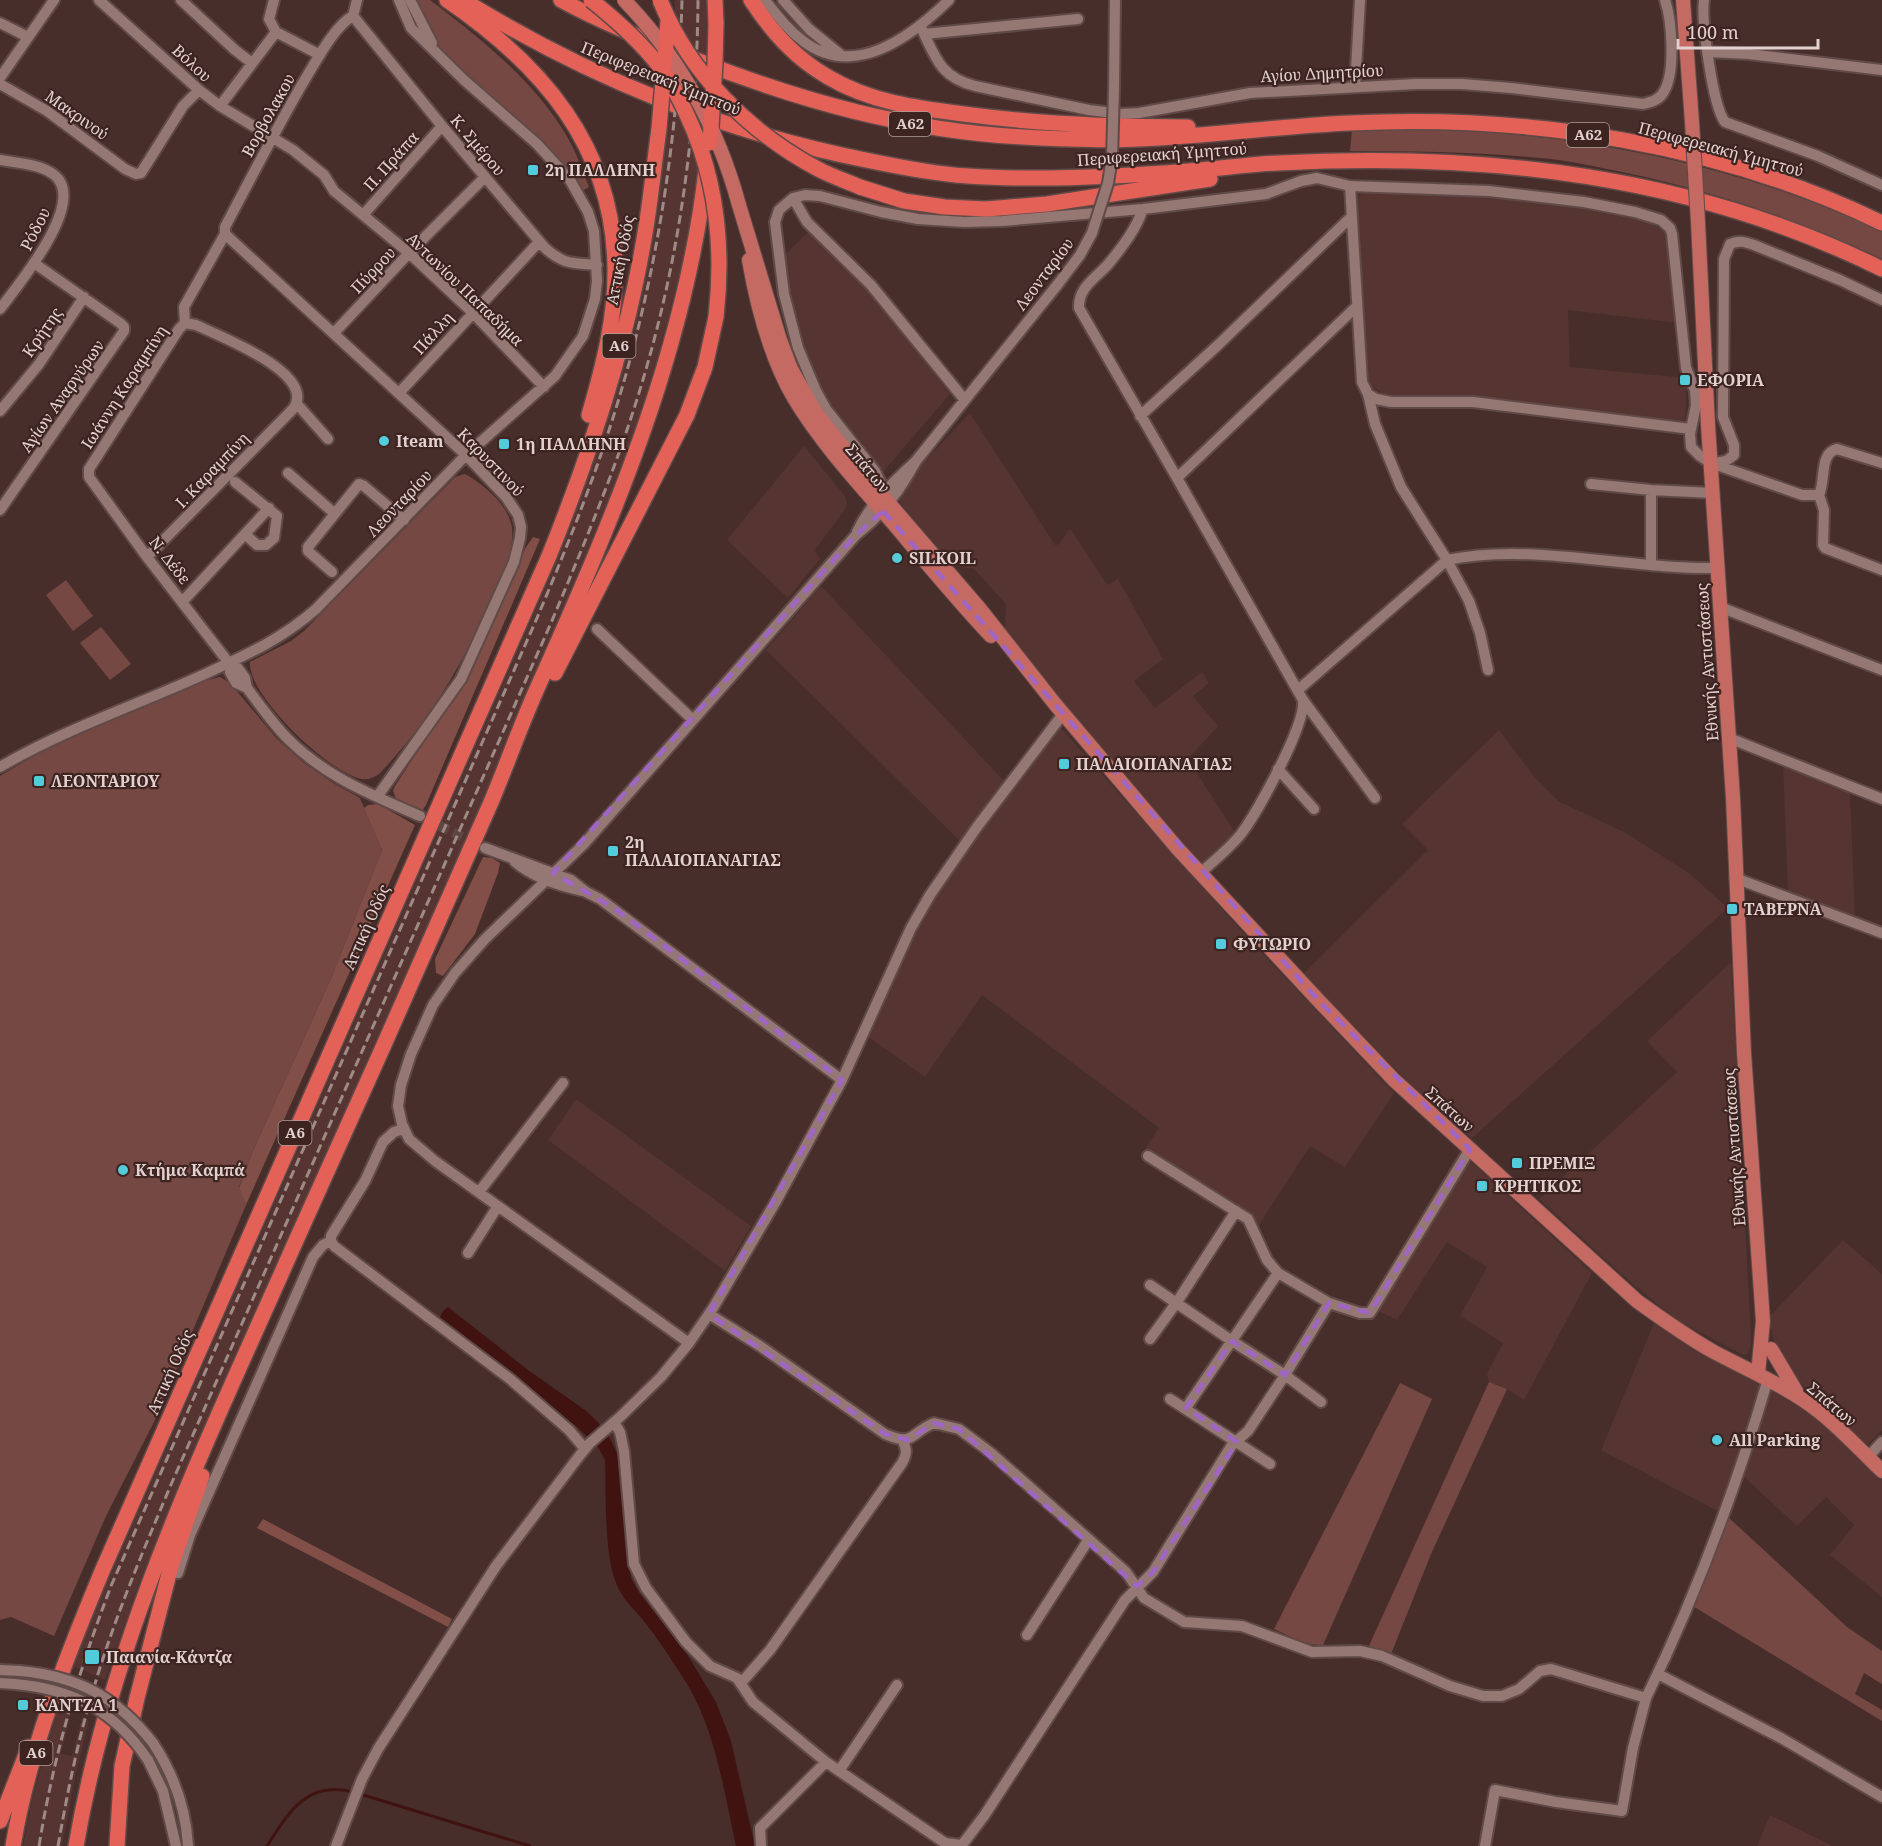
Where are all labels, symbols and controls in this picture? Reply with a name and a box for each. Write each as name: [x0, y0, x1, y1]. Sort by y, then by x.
scale bar: [1678, 12, 1818, 50]
text: 100 m: [1687, 20, 1739, 44]
street label: Περιφερειακή Υμηττού: [578, 36, 744, 120]
street label: Βόλου: [168, 39, 216, 87]
street label: Αγίου Δημητρίου: [1260, 59, 1384, 87]
street label: Βορβολακου: [236, 69, 300, 161]
street label: Μακρινού: [41, 85, 113, 145]
street label: Κ. Σμέρου: [446, 110, 510, 180]
road number: Α62: [889, 112, 931, 136]
street label: Περιφερειακή Υμηττού: [1636, 116, 1806, 182]
road number: Α62: [1567, 123, 1609, 147]
street label: Π. Πράπα: [358, 127, 424, 195]
street label: Περιφερειακή Υμηττού: [1076, 137, 1248, 171]
place label: 2η ΠΑΛΛΗΝΗ: [545, 159, 655, 181]
marker: 2η ΠΑΛΛΗΝΗ: [526, 163, 540, 177]
street label: Ρόδου: [15, 204, 55, 254]
street label: Αττική Οδός: [601, 213, 640, 307]
street label: Αντωνίου Παπαδήμα: [402, 227, 528, 351]
street label: Λεονταρίου: [1009, 233, 1079, 315]
street label: Πύρρου: [346, 242, 400, 298]
street label: Κρήτης: [17, 302, 67, 361]
street label: Πάλλη: [408, 307, 458, 359]
street label: Ιωάννη Καραμπίνη: [76, 321, 172, 453]
road number: Α6: [602, 334, 636, 358]
street label: Αγίων Αναργύρων: [15, 335, 109, 457]
place label: ΕΦΟΡΙΑ: [1697, 369, 1765, 391]
marker: ΕΦΟΡΙΑ: [1678, 373, 1692, 387]
street label: Καρυστινού: [453, 423, 529, 501]
street label: Ι. Καραμπίνη: [170, 427, 254, 513]
place label: Iteam: [396, 430, 444, 452]
place label: 1η ΠΑΛΛΗΝΗ: [516, 433, 626, 455]
marker: Iteam: [377, 434, 391, 448]
marker: 1η ΠΑΛΛΗΝΗ: [497, 437, 511, 451]
street label: Σπάτων: [841, 439, 895, 497]
street label: Λεονταρίου: [361, 465, 437, 541]
street label: Ν. Δέδε: [144, 531, 196, 589]
place label: SILKOIL: [909, 547, 976, 569]
marker: SILKOIL: [890, 551, 904, 565]
street label: Εθνικής Αντιστάσεως: [1690, 582, 1724, 742]
place label: ΠΑΛΑΙΟΠΑΝΑΓΙΑΣ: [1076, 753, 1232, 775]
marker: ΠΑΛΑΙΟΠΑΝΑΓΙΑΣ: [1057, 757, 1071, 771]
place label: ΛΕΟΝΤΑΡΙΟΥ: [51, 770, 160, 792]
marker: ΛΕΟΝΤΑΡΙΟΥ: [32, 774, 46, 788]
place label: 2η ΠΑΛΑΙΟΠΑΝΑΓΙΑΣ: [625, 831, 781, 871]
marker: 2η ΠΑΛΑΙΟΠΑΝΑΓΙΑΣ: [606, 844, 620, 858]
street label: Αττική Οδός: [337, 881, 395, 973]
place label: ΤΑΒΕΡΝΑ: [1744, 898, 1823, 920]
marker: ΤΑΒΕΡΝΑ: [1725, 902, 1739, 916]
place label: ΦΥΤΩΡΙΟ: [1233, 933, 1311, 955]
marker: ΦΥΤΩΡΙΟ: [1214, 937, 1228, 951]
street label: Εθνικής Αντιστάσεως: [1717, 1067, 1751, 1227]
street label: Σπάτων: [1421, 1081, 1479, 1137]
road number: Α6: [278, 1121, 312, 1145]
place label: ΠΡΕΜΙΞ: [1529, 1152, 1595, 1174]
marker: ΠΡΕΜΙΞ: [1510, 1156, 1524, 1170]
place label: Kτήμα Καμπά: [135, 1159, 245, 1181]
marker: Kτήμα Καμπά: [116, 1163, 130, 1177]
place label: ΚΡΗΤΙΚΟΣ: [1494, 1175, 1582, 1197]
marker: ΚΡΗΤΙΚΟΣ: [1475, 1179, 1489, 1193]
street label: Αττική Οδός: [141, 1326, 199, 1418]
street label: Σπάτων: [1803, 1377, 1861, 1431]
place label: All Parking: [1729, 1429, 1820, 1451]
marker: All Parking: [1710, 1433, 1724, 1447]
place label: Παιανία-Κάντζα: [106, 1646, 232, 1668]
marker: Παιανία-Κάντζα: [83, 1648, 101, 1666]
place label: ΚΑΝΤΖΑ 1: [35, 1694, 118, 1716]
marker: ΚΑΝΤΖΑ 1: [16, 1698, 30, 1712]
road number: Α6: [20, 1741, 52, 1765]

